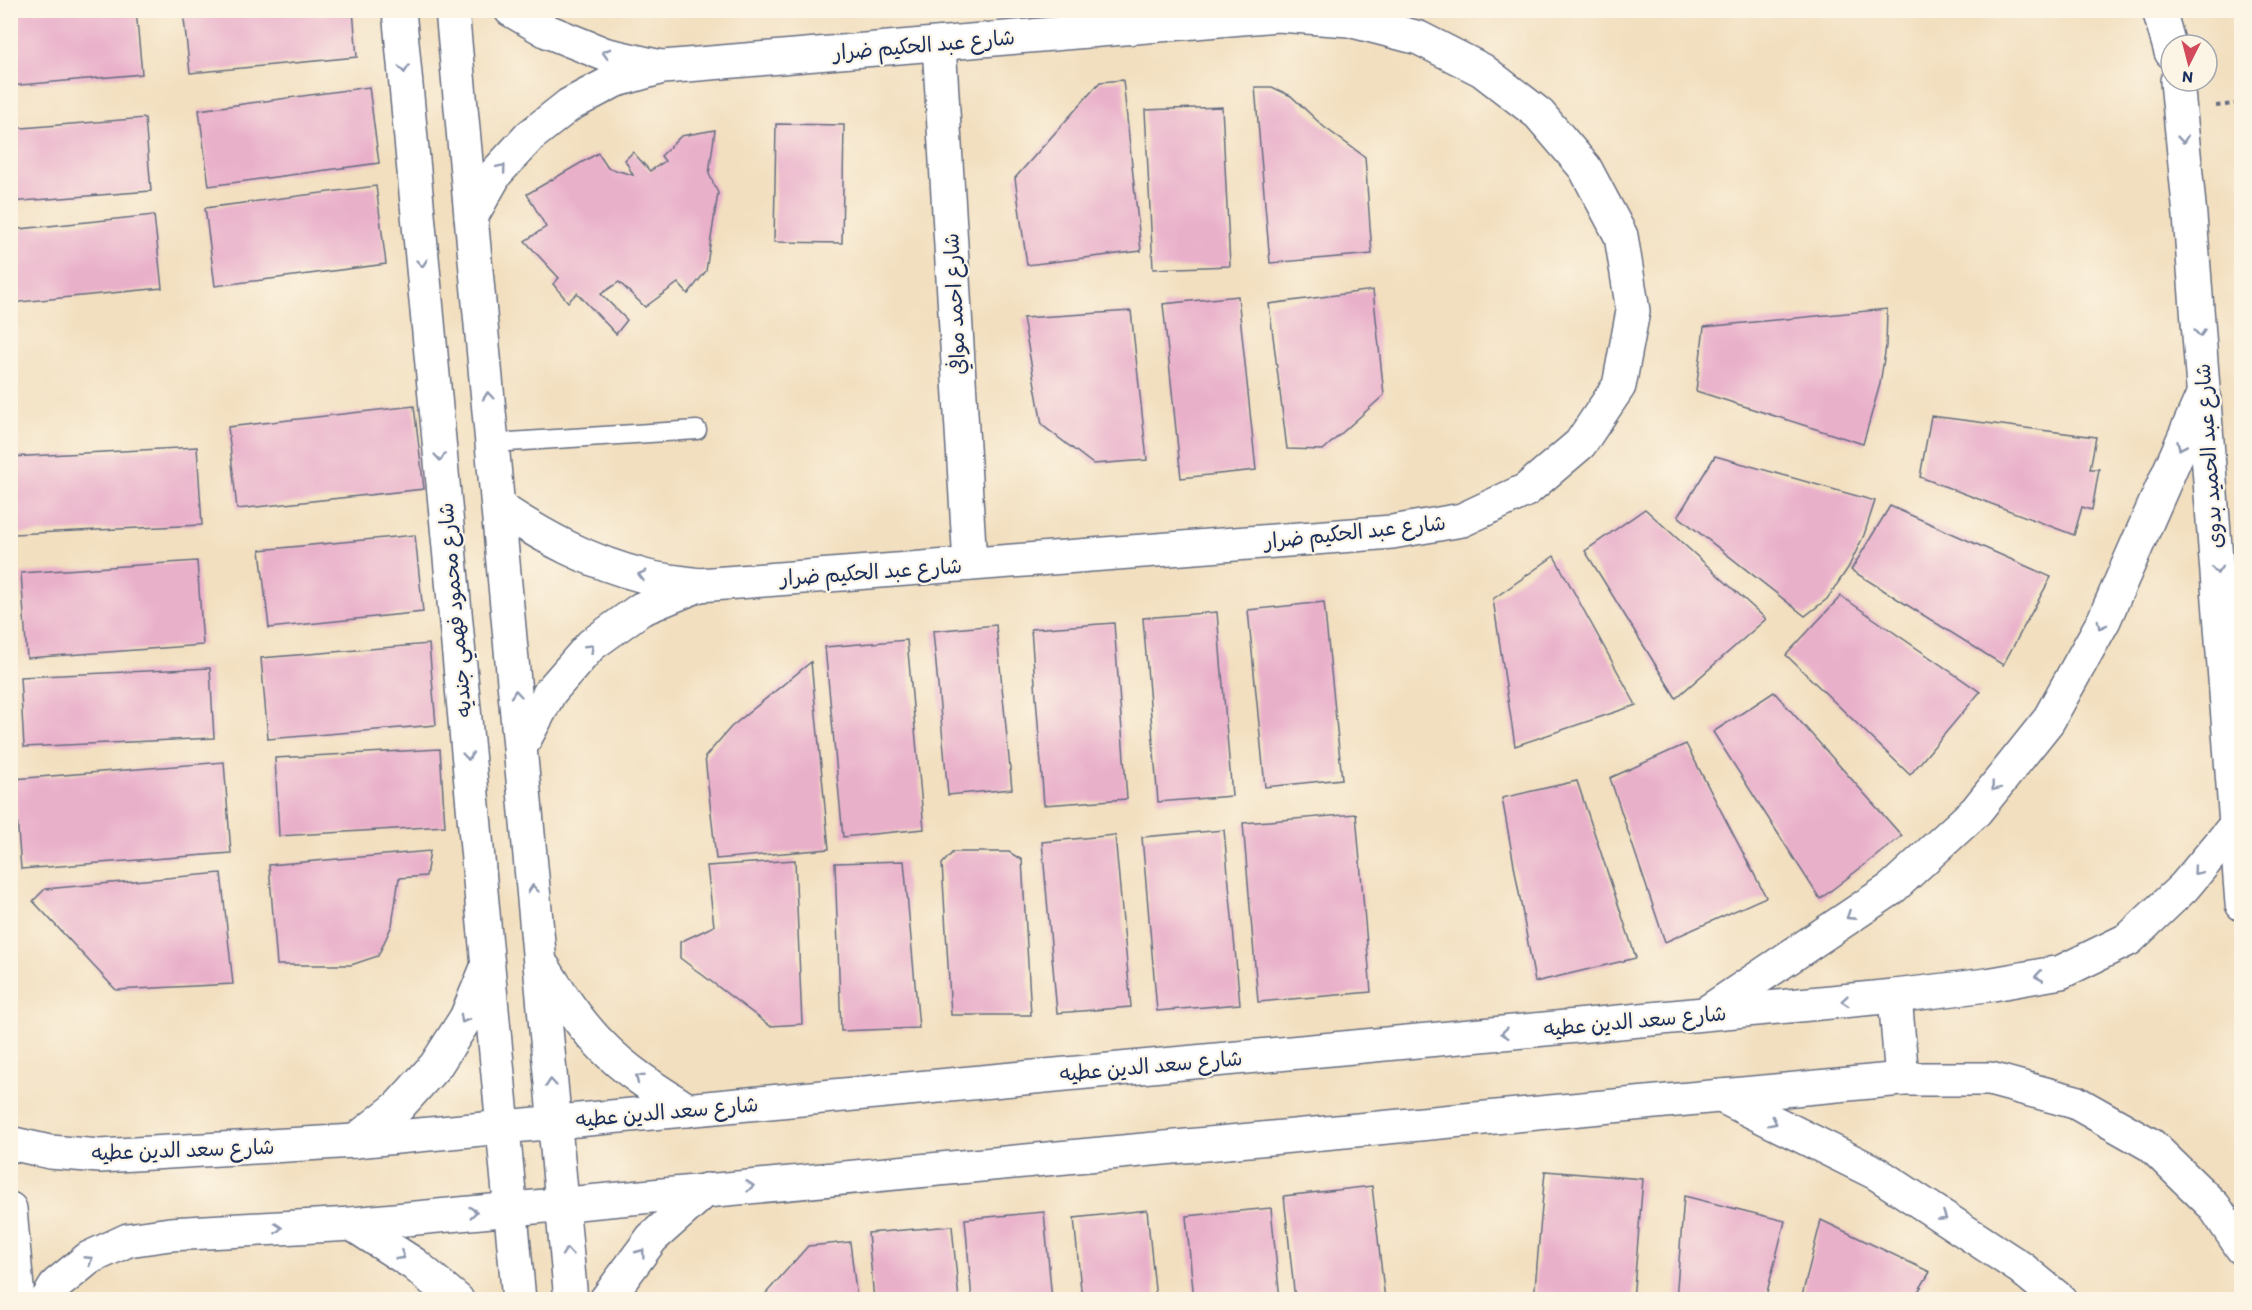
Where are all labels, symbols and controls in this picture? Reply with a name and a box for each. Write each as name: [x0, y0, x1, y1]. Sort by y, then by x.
street label: شارع عبد الحكيم ضرار: [830, 24, 1016, 69]
north arrow: [2159, 33, 2219, 93]
one-way arrow: [601, 48, 611, 61]
one-way arrow: [397, 64, 410, 73]
text: N: [2181, 67, 2194, 87]
one-way arrow: [2176, 135, 2189, 144]
one-way arrow: [494, 164, 505, 175]
street label: شارع احمد موافي: [937, 232, 974, 376]
one-way arrow: [415, 258, 428, 267]
one-way arrow: [2193, 329, 2206, 338]
street label: شارع عبد الحميد بدوى: [2190, 363, 2230, 549]
one-way arrow: [482, 391, 495, 400]
one-way arrow: [2176, 440, 2188, 451]
one-way arrow: [433, 453, 446, 462]
street label: شارع محمود فهمي جنديه: [433, 501, 483, 719]
street label: شارع عبد الحكيم ضرار: [1261, 510, 1447, 558]
street label: شارع عبد الحكيم ضرار: [777, 553, 963, 594]
one-way arrow: [2210, 565, 2223, 574]
one-way arrow: [637, 569, 647, 582]
one-way arrow: [2097, 618, 2109, 629]
one-way arrow: [582, 644, 593, 655]
one-way arrow: [510, 690, 523, 699]
one-way arrow: [461, 751, 474, 760]
one-way arrow: [1992, 781, 2003, 792]
one-way arrow: [2194, 864, 2205, 875]
one-way arrow: [527, 884, 540, 893]
one-way arrow: [1846, 909, 1857, 920]
one-way arrow: [2034, 969, 2044, 982]
one-way arrow: [1841, 994, 1850, 1007]
street label: شارع سعد الدين عطيه: [1543, 1000, 1728, 1044]
one-way arrow: [460, 1013, 471, 1024]
one-way arrow: [1500, 1026, 1509, 1039]
street label: شارع سعد الدين عطيه: [1059, 1045, 1244, 1089]
one-way arrow: [635, 1074, 646, 1085]
one-way arrow: [545, 1078, 558, 1087]
street label: شارع سعد الدين عطيه: [575, 1091, 760, 1135]
one-way arrow: [1767, 1114, 1778, 1126]
street label: شارع سعد الدين عطيه: [91, 1134, 275, 1168]
one-way arrow: [746, 1180, 755, 1193]
one-way arrow: [468, 1206, 477, 1219]
one-way arrow: [1937, 1209, 1947, 1221]
one-way arrow: [274, 1222, 283, 1235]
one-way arrow: [561, 1247, 574, 1256]
one-way arrow: [634, 1248, 645, 1259]
one-way arrow: [394, 1249, 405, 1260]
one-way arrow: [82, 1256, 93, 1267]

